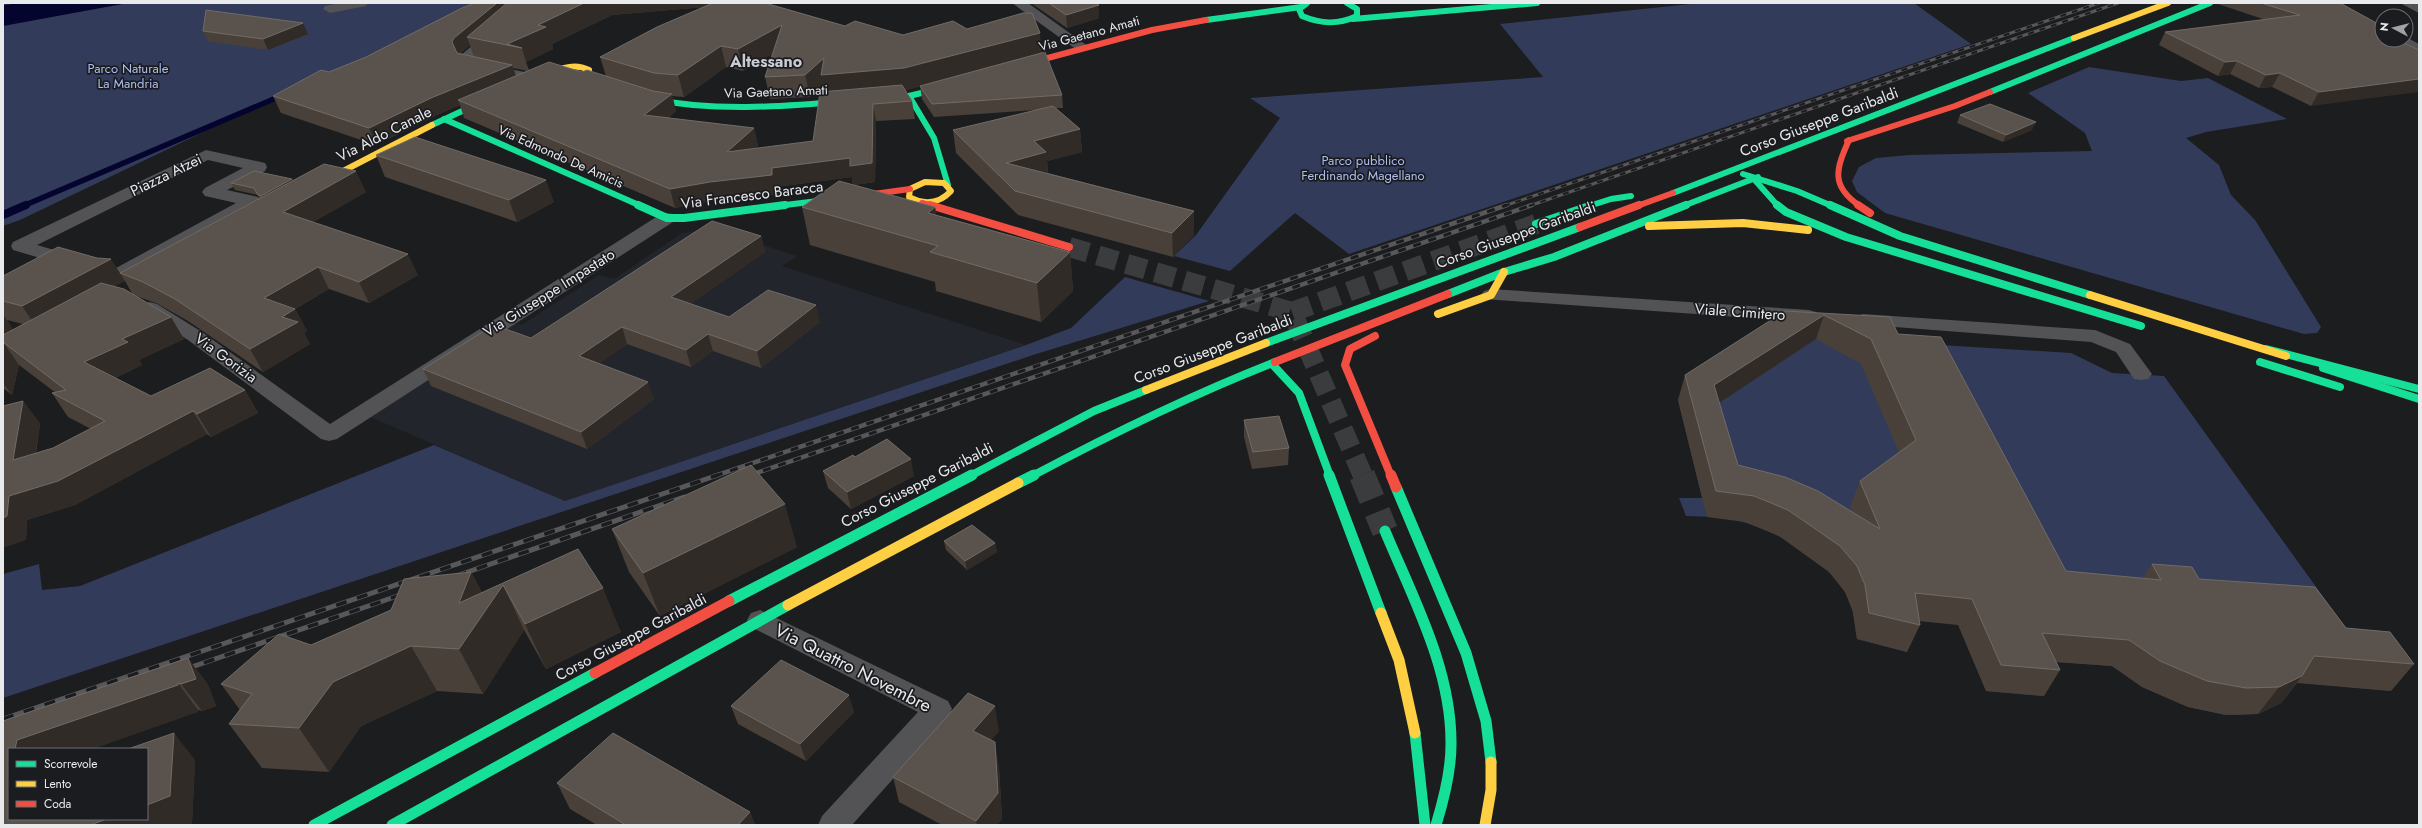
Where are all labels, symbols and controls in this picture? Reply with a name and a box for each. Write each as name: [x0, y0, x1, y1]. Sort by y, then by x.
north arrow: [2374, 8, 2414, 48]
street label: Via Gaetano Amati: [1037, 11, 1142, 56]
text: N: [2376, 21, 2393, 32]
district label: Altessano: [729, 50, 802, 73]
park label: Parco Naturale La Mandria: [87, 59, 169, 93]
street label: Via Gaetano Amati: [724, 80, 828, 103]
street label: Corso Giuseppe Garibaldi: [1736, 82, 1902, 162]
street label: Via Aldo Canale: [333, 101, 436, 167]
street label: Via Edmondo De Amicis: [495, 120, 627, 193]
street label: Piazza Atzei: [127, 148, 205, 202]
park label: Parco pubblico Ferdinando Magellano: [1301, 151, 1425, 185]
street label: Via Francesco Baracca: [680, 175, 824, 215]
street label: Corso Giuseppe Garibaldi: [1433, 196, 1599, 274]
street label: Via Giuseppe Impastato: [479, 243, 619, 343]
street label: Viale Cimitero: [1694, 298, 1786, 326]
street label: Corso Giuseppe Garibaldi: [1130, 309, 1296, 389]
street label: Via Gorizia: [190, 328, 262, 388]
street label: Corso Giuseppe Garibaldi: [837, 437, 997, 533]
street label: Corso Giuseppe Garibaldi: [551, 588, 711, 686]
street label: Via Quattro Novembre: [770, 617, 936, 719]
legend: [8, 748, 148, 820]
text: Scorrevole: [44, 755, 98, 773]
text: Lento: [44, 775, 72, 793]
text: Coda: [44, 795, 72, 813]

